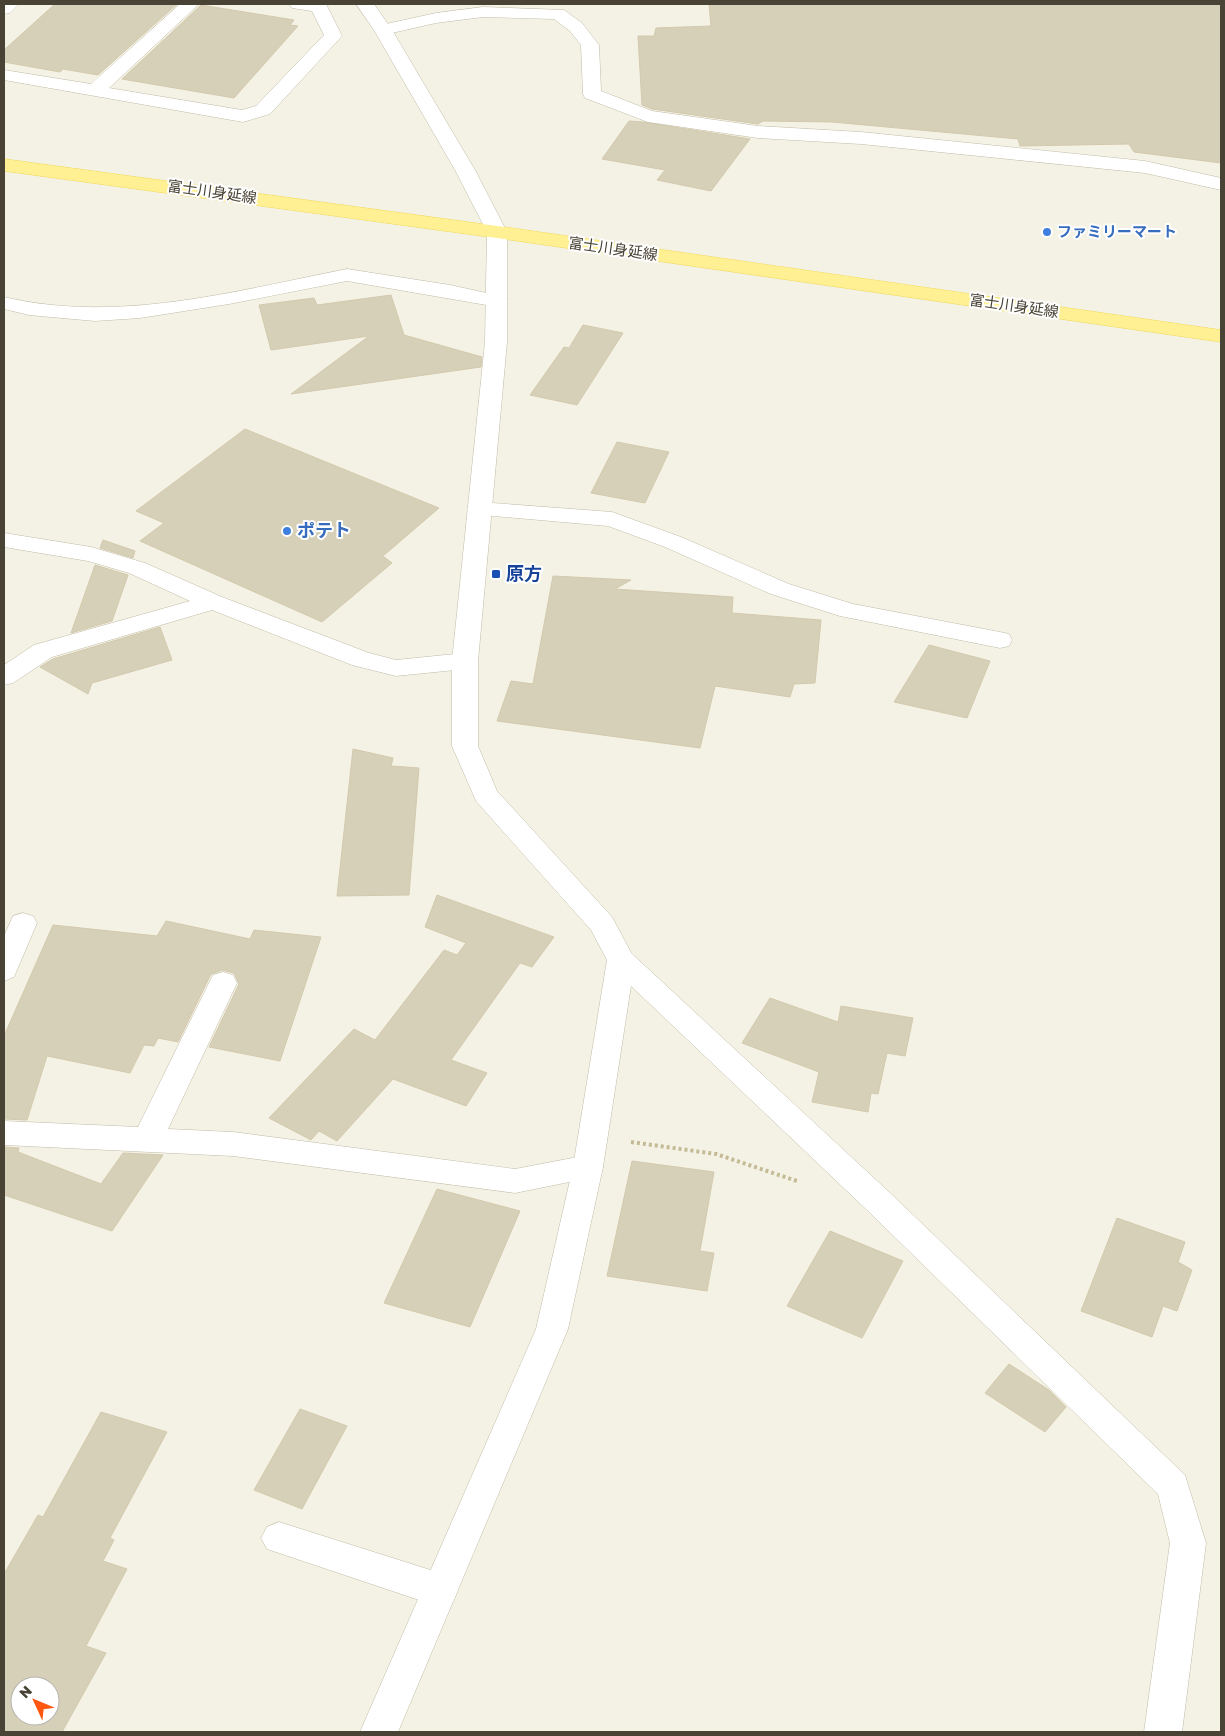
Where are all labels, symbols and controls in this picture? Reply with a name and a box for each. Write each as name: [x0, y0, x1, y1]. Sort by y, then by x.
street label: 富士川身延線: [166, 176, 258, 206]
place label: ファミリーマート: [1057, 222, 1177, 240]
marker: ファミリーマート: [1041, 226, 1053, 238]
street label: 富士川身延線: [567, 233, 659, 263]
street label: 富士川身延線: [968, 290, 1060, 320]
place label: ポテト: [297, 519, 351, 541]
marker: ポテト: [281, 525, 293, 537]
place label: 原方: [506, 562, 542, 584]
marker: 原方: [490, 568, 502, 580]
north arrow: [10, 1676, 60, 1726]
text: N: [15, 1682, 35, 1701]

